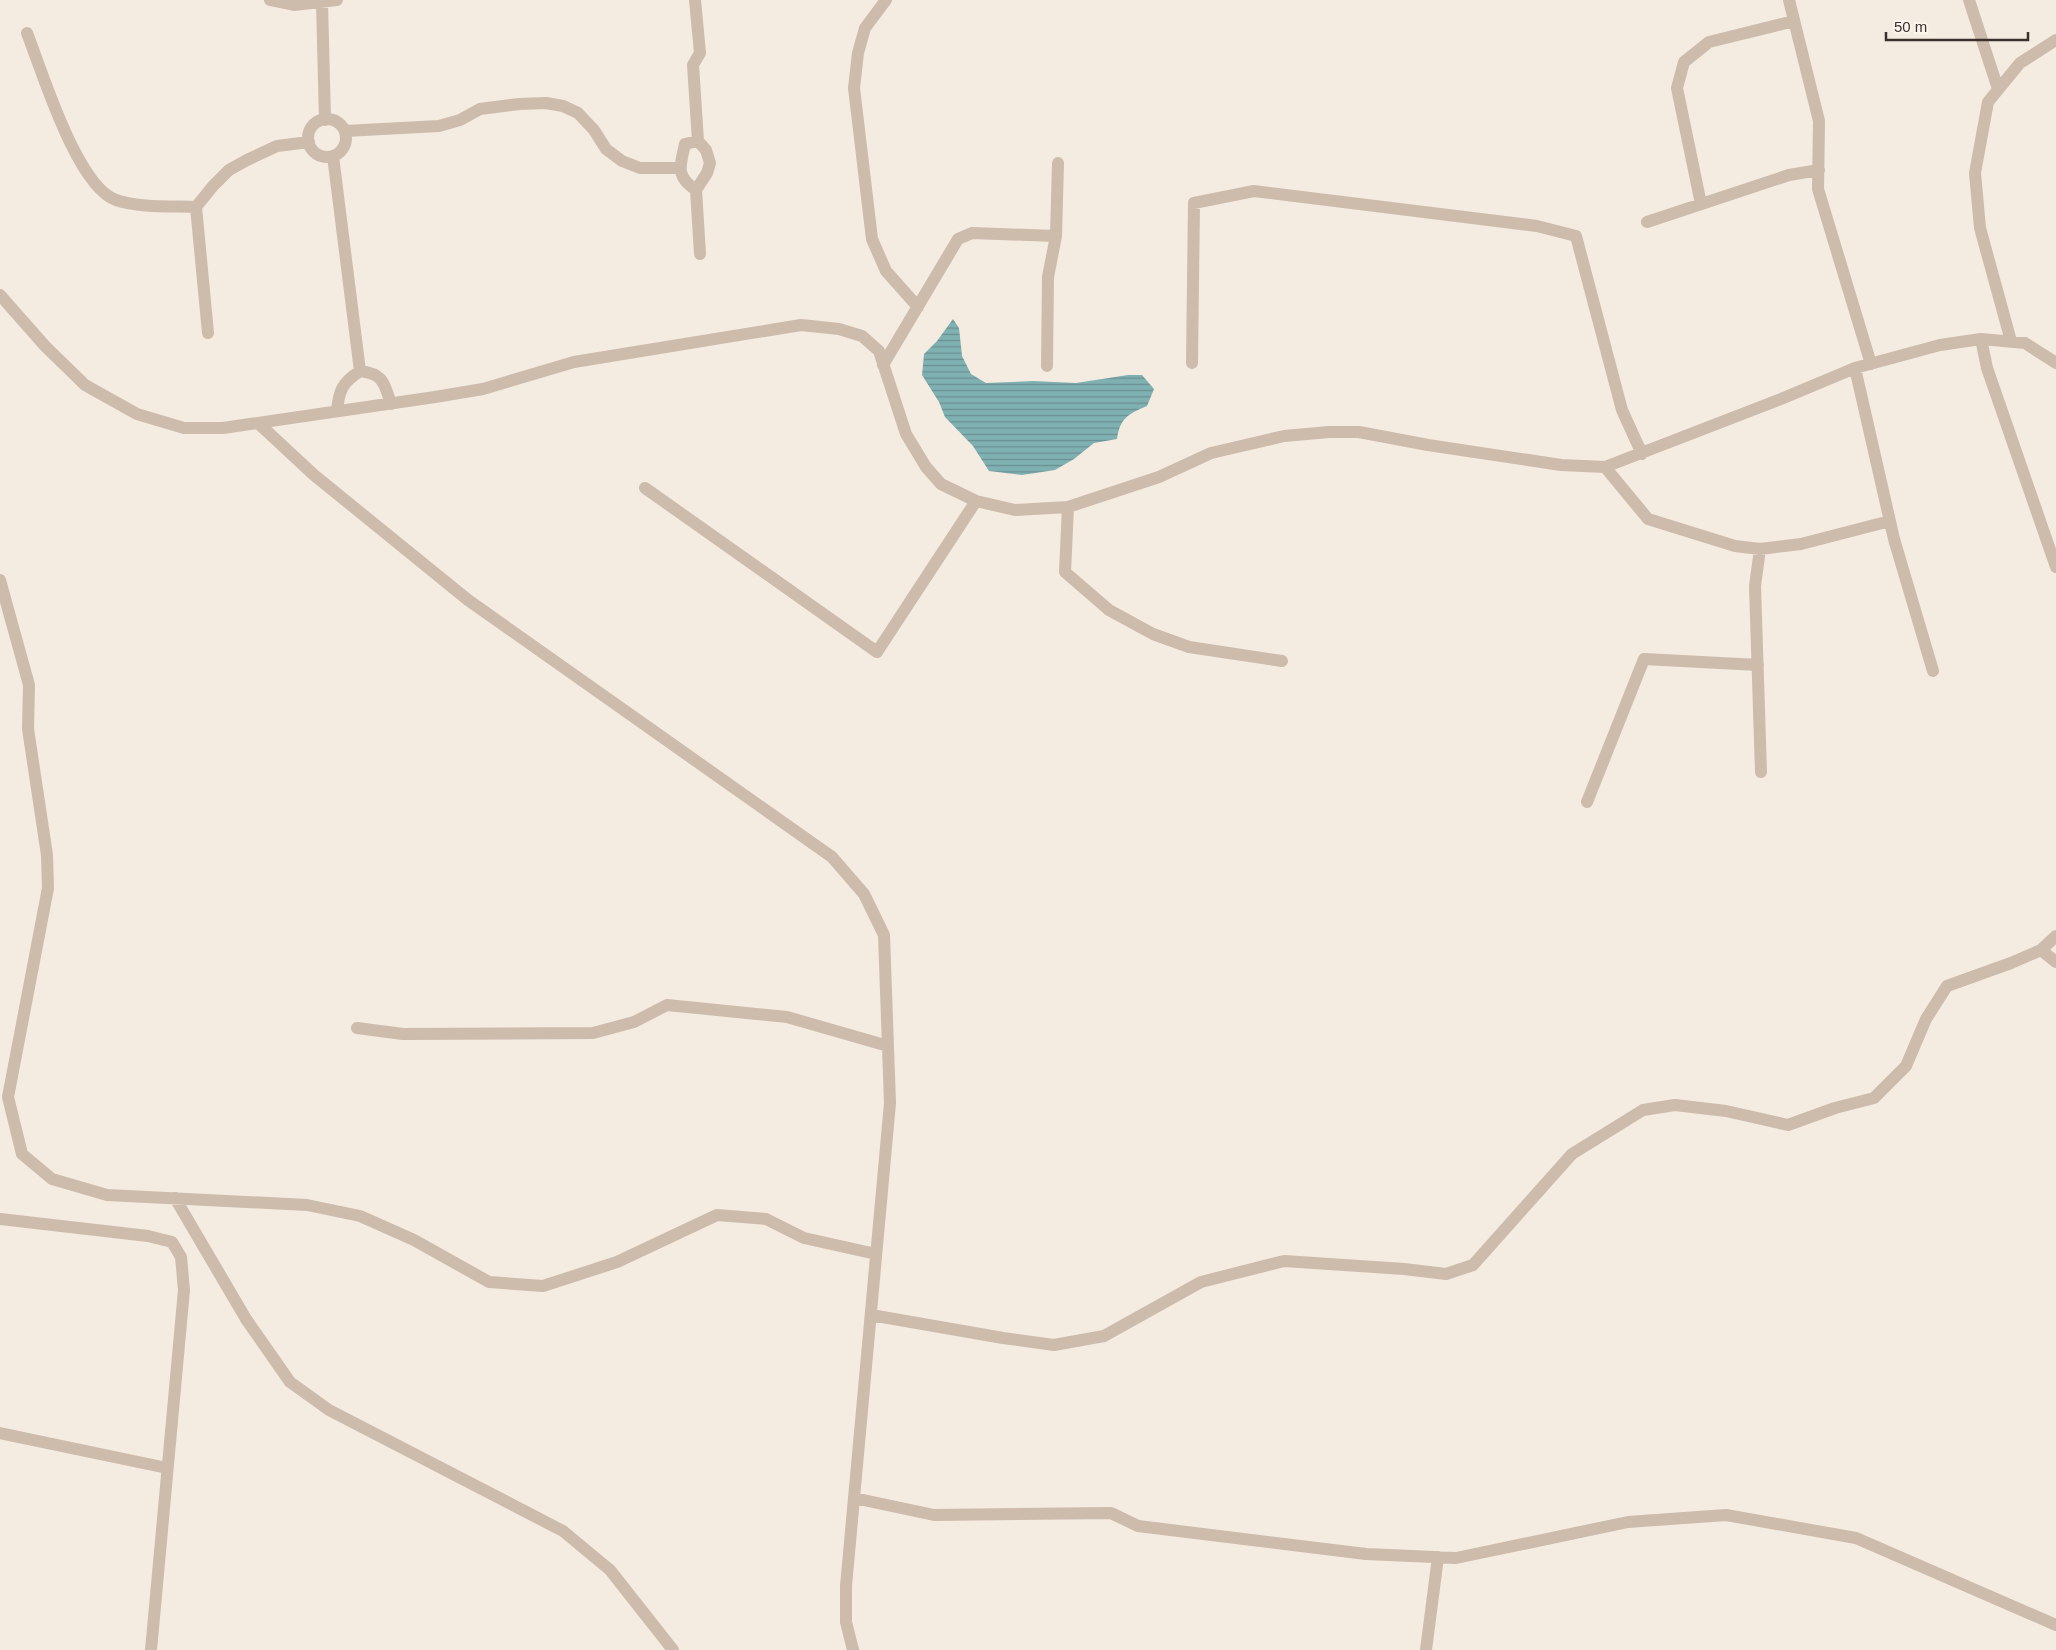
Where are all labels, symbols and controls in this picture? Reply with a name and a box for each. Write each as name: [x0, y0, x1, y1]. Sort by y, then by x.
scale bar: [1886, 10, 2028, 42]
text: 50 m: [1894, 18, 1927, 35]

